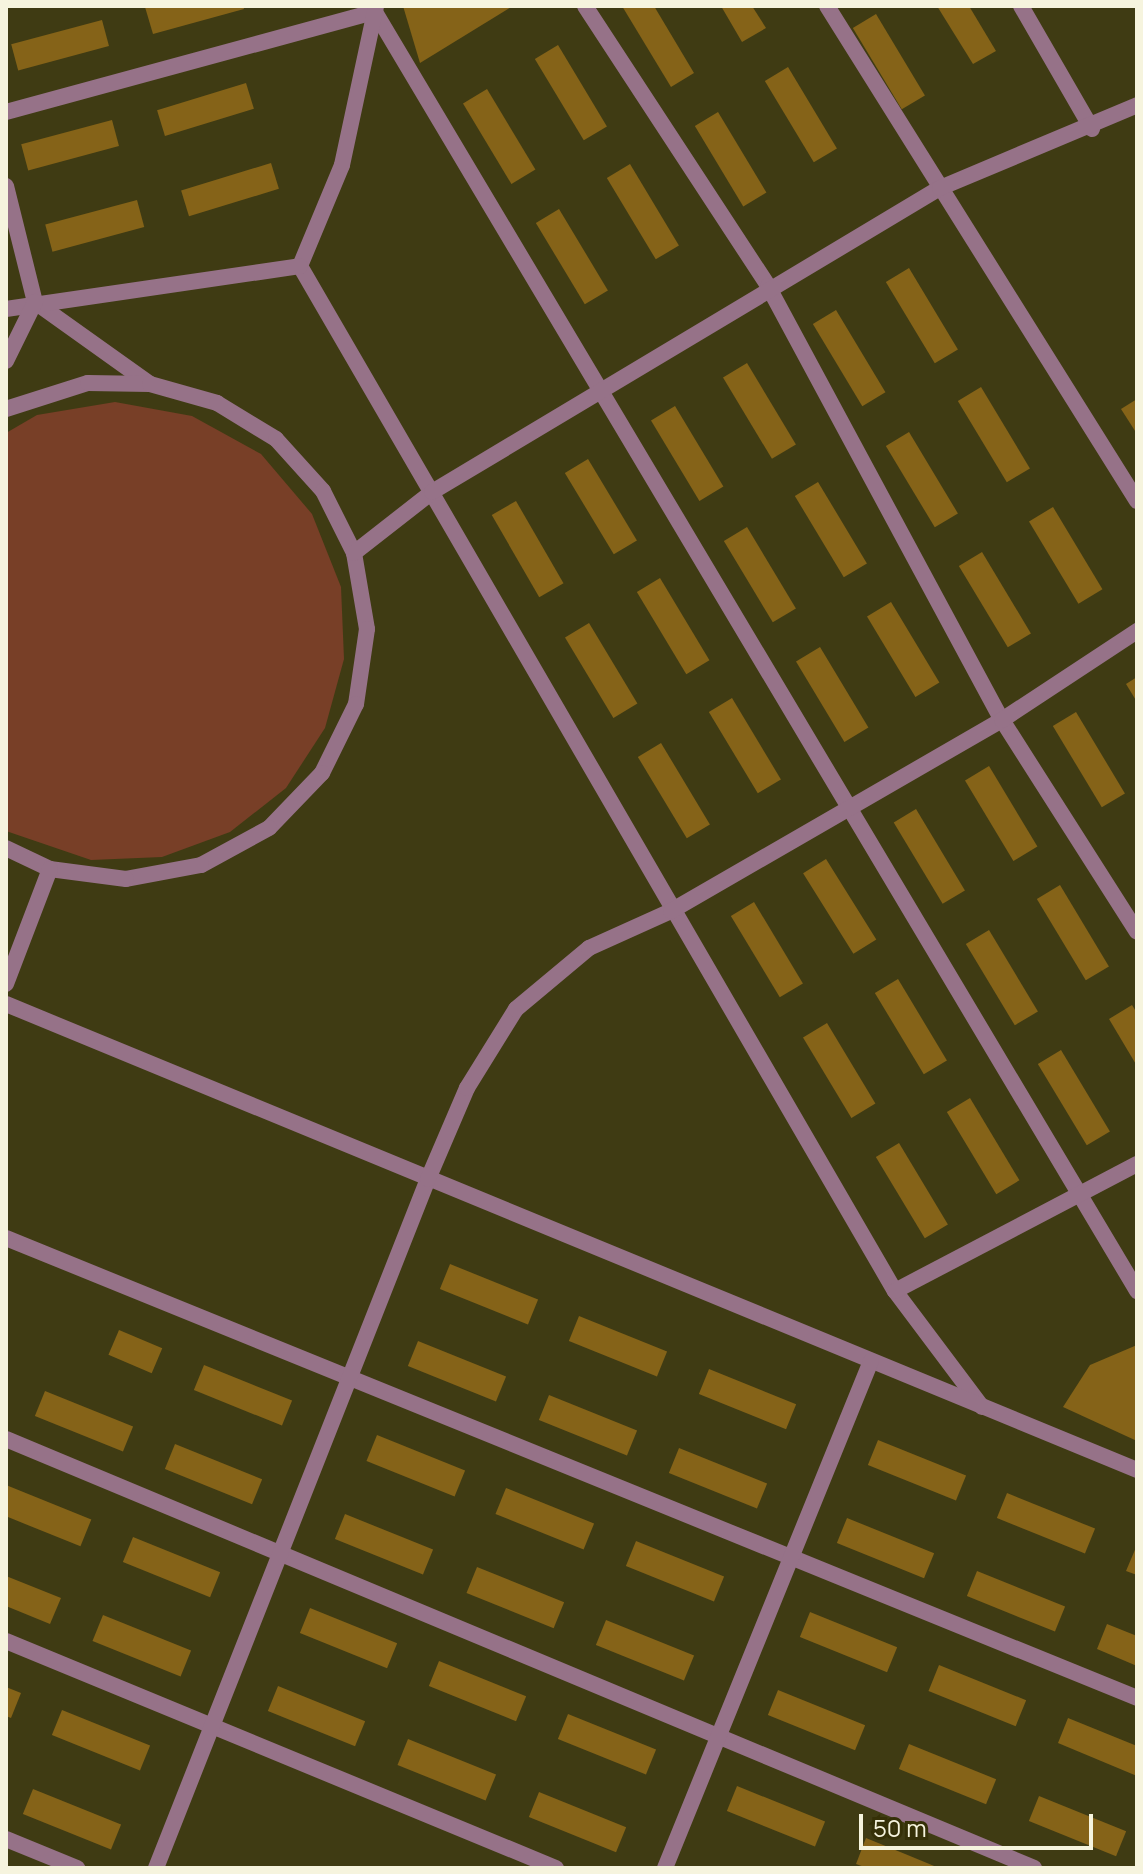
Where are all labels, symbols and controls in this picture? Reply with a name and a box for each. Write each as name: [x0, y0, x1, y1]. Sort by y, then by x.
scale bar: [863, 1798, 1097, 1848]
text: 50 m: [873, 1811, 927, 1844]

